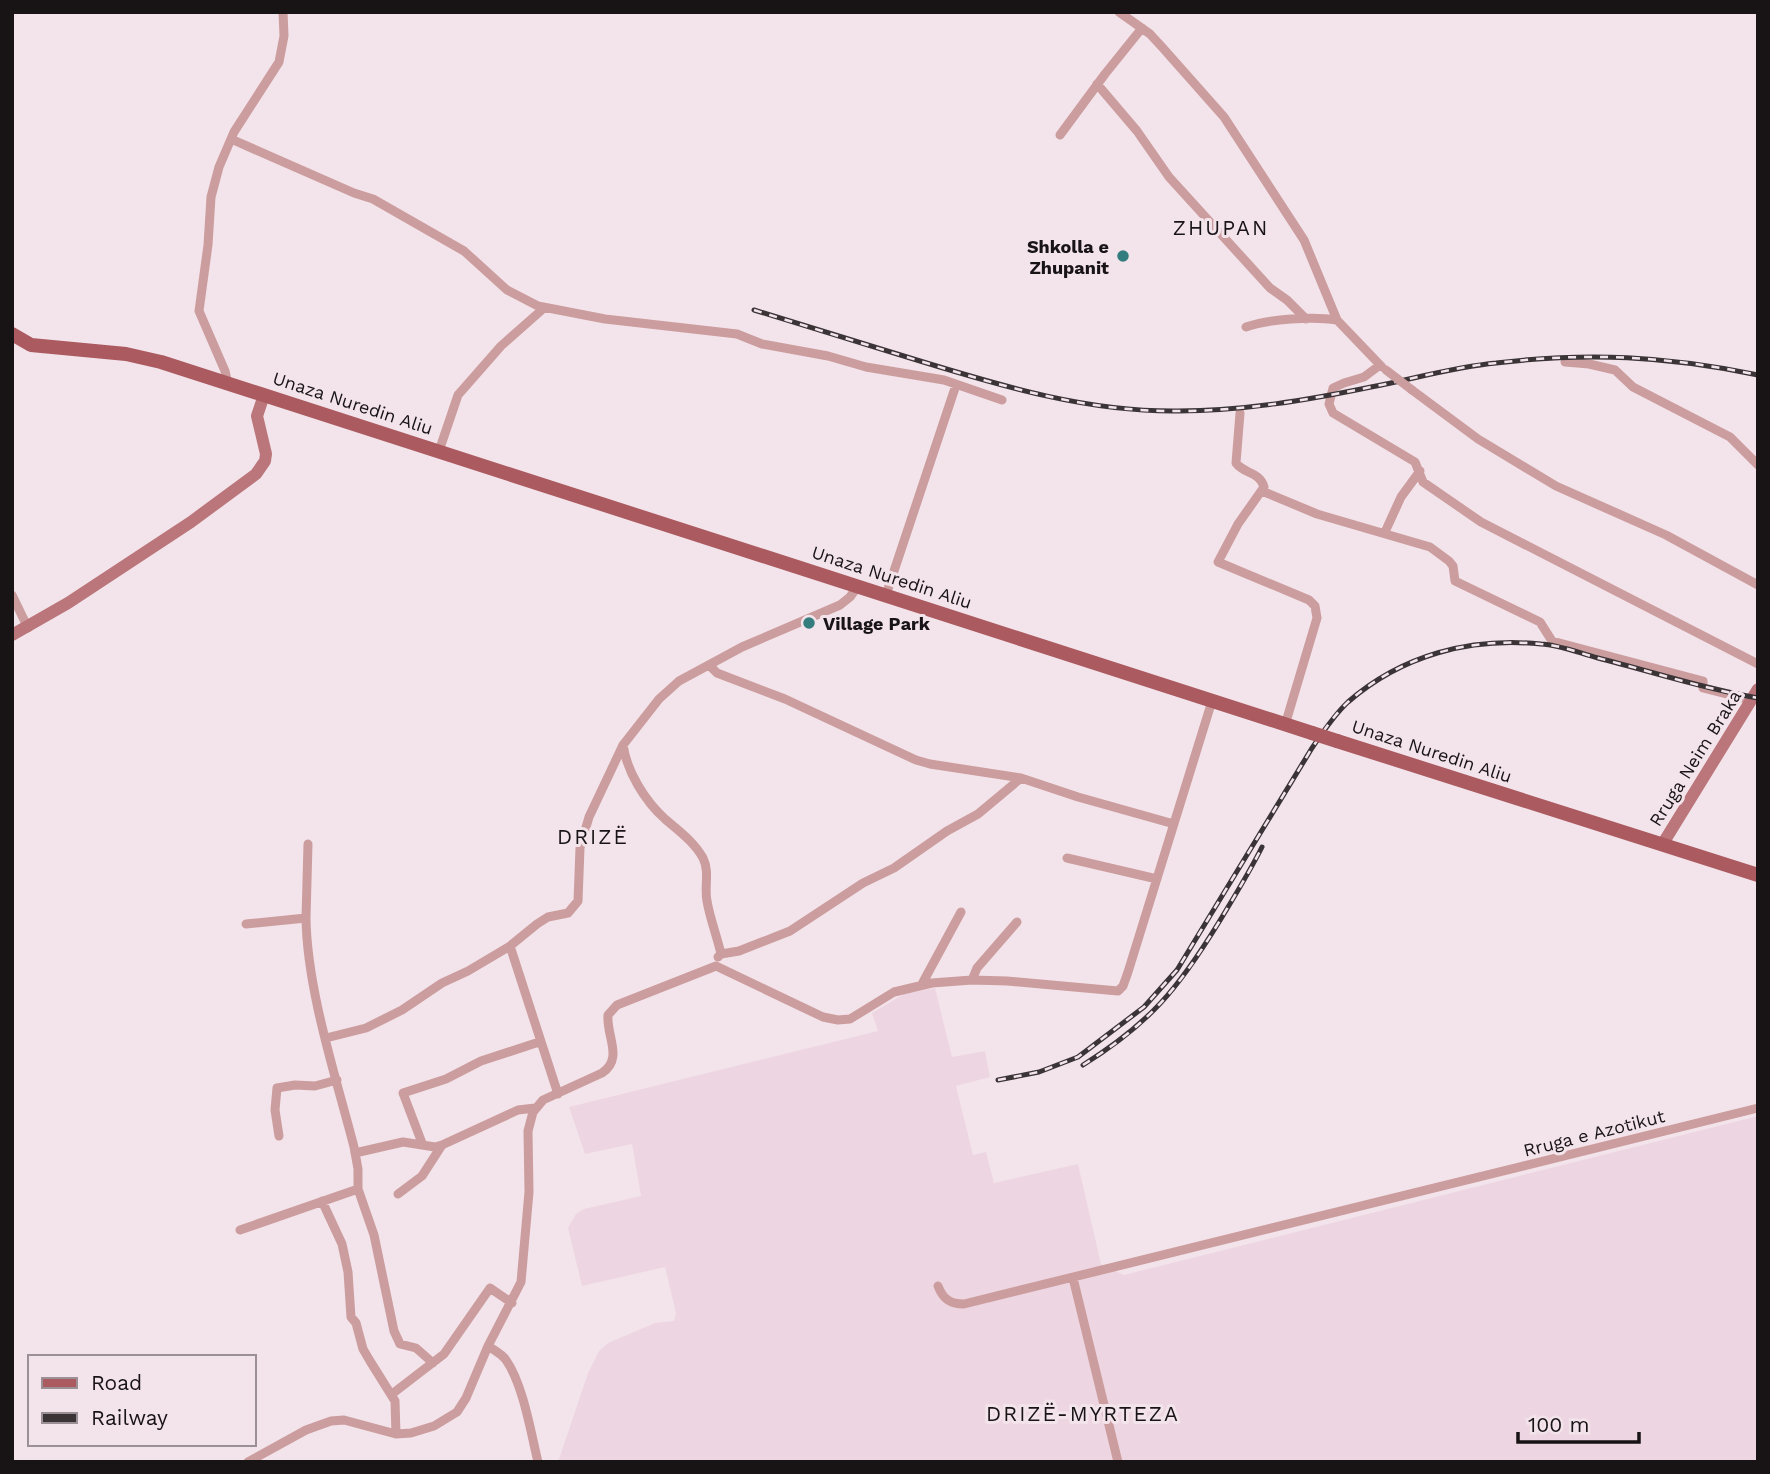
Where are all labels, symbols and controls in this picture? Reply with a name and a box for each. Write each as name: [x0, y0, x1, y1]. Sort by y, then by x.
district label: ZHUPAN: [1173, 215, 1269, 240]
place label: Shkolla e Zhupanit: [1027, 236, 1109, 278]
marker: Shkolla e Zhupanit: [1115, 248, 1131, 264]
street label: Unaza Nuredin Aliu: [270, 367, 436, 439]
street label: Unaza Nuredin Aliu: [809, 541, 975, 613]
place label: Village Park: [823, 613, 931, 634]
marker: Village Park: [801, 615, 817, 631]
street label: Rruga Neim Braka: [1645, 686, 1745, 830]
street label: Unaza Nuredin Aliu: [1349, 715, 1515, 787]
district label: DRIZË: [557, 824, 629, 849]
street label: Rruga e Azotikut: [1521, 1105, 1667, 1161]
legend: [28, 1355, 256, 1446]
text: Road: [91, 1370, 142, 1395]
scale bar: [1518, 1400, 1639, 1444]
district label: DRIZË-MYRTEZA: [986, 1401, 1180, 1426]
text: Railway: [91, 1405, 168, 1430]
text: 100 m: [1528, 1412, 1590, 1437]

